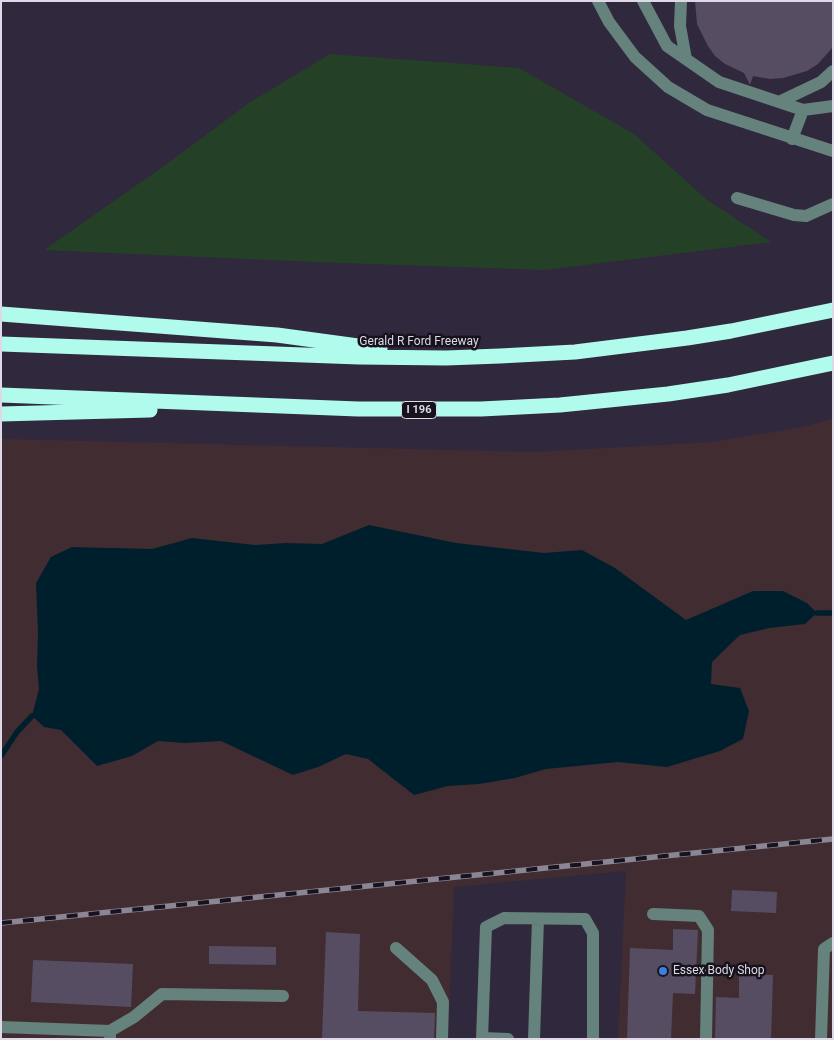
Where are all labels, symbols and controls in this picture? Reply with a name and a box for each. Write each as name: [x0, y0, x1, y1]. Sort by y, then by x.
street label: Gerald R Ford Freeway: [359, 335, 479, 349]
road number: I 196: [402, 402, 436, 418]
place label: Essex Body Shop: [673, 964, 765, 978]
marker: Essex Body Shop: [657, 965, 669, 977]

